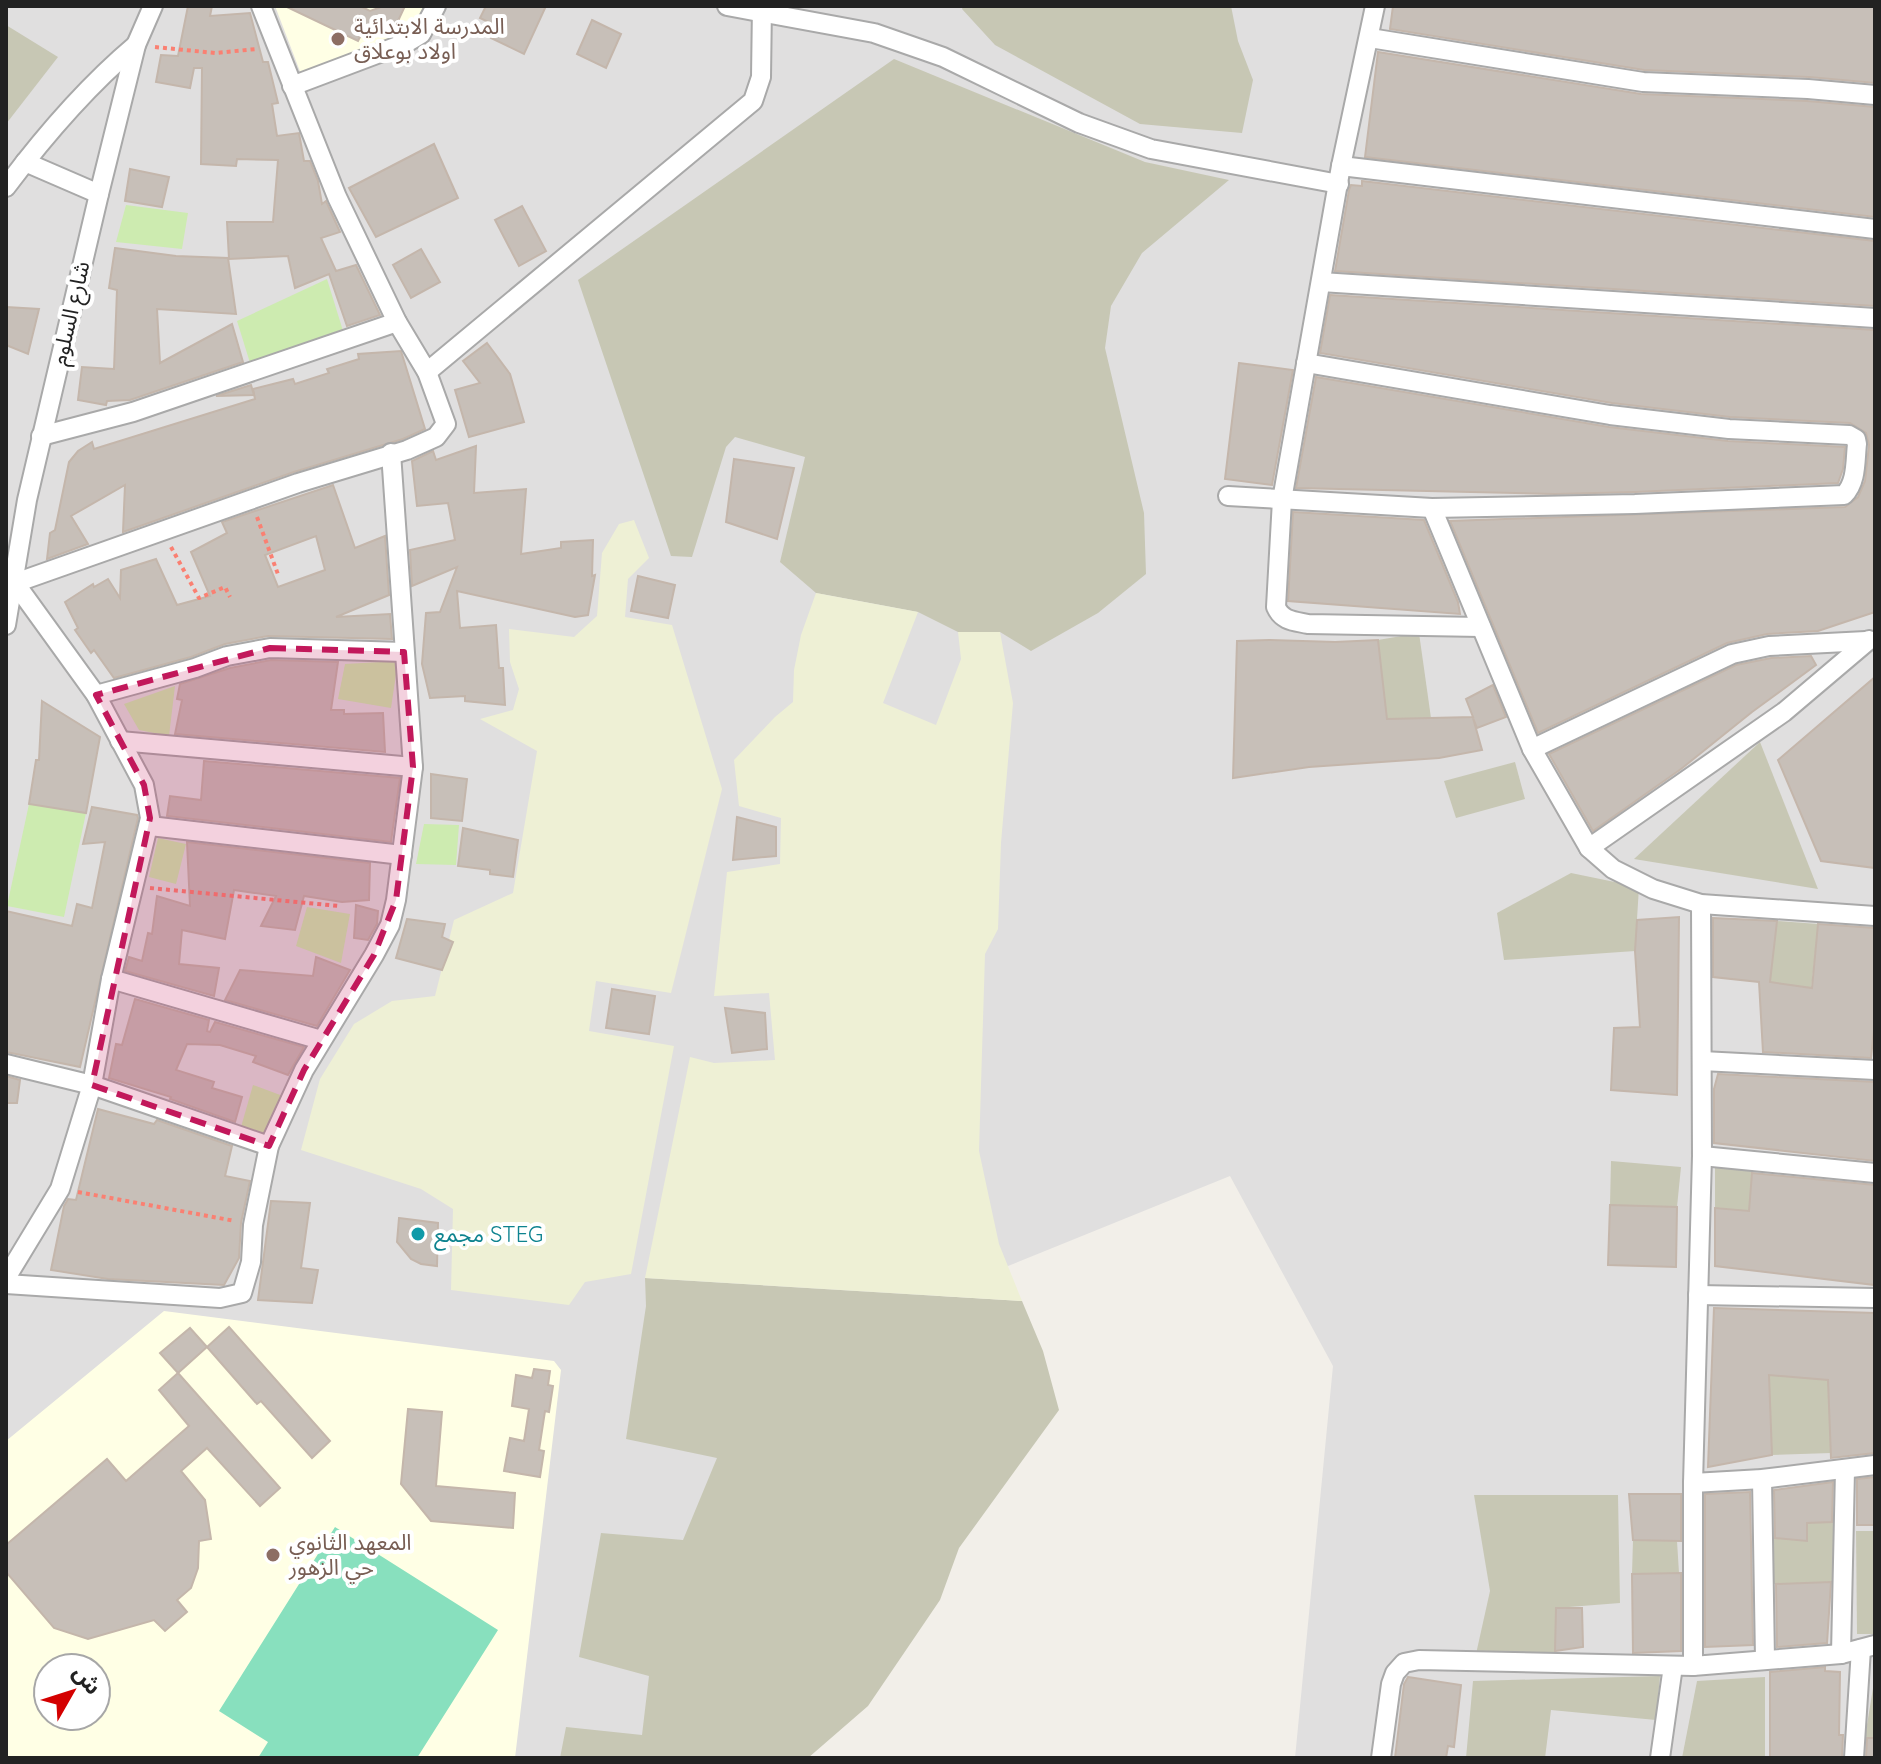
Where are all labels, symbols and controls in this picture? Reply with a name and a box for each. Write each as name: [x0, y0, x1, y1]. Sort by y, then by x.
place label: المدرسة الابتدائية اولاد بوعلاق: [354, 12, 505, 65]
marker: المدرسة الابتدائية اولاد بوعلاق: [329, 30, 347, 48]
street label: شارع السلوم: [44, 258, 99, 369]
place label: مجمع STEG: [434, 1220, 543, 1251]
marker: مجمع STEG: [409, 1225, 427, 1243]
place label: المعهد الثانوي حي الزهور: [288, 1528, 412, 1584]
marker: المعهد الثانوي حي الزهور: [264, 1546, 282, 1564]
north arrow: [32, 1652, 112, 1732]
text: ش: [67, 1659, 108, 1700]

